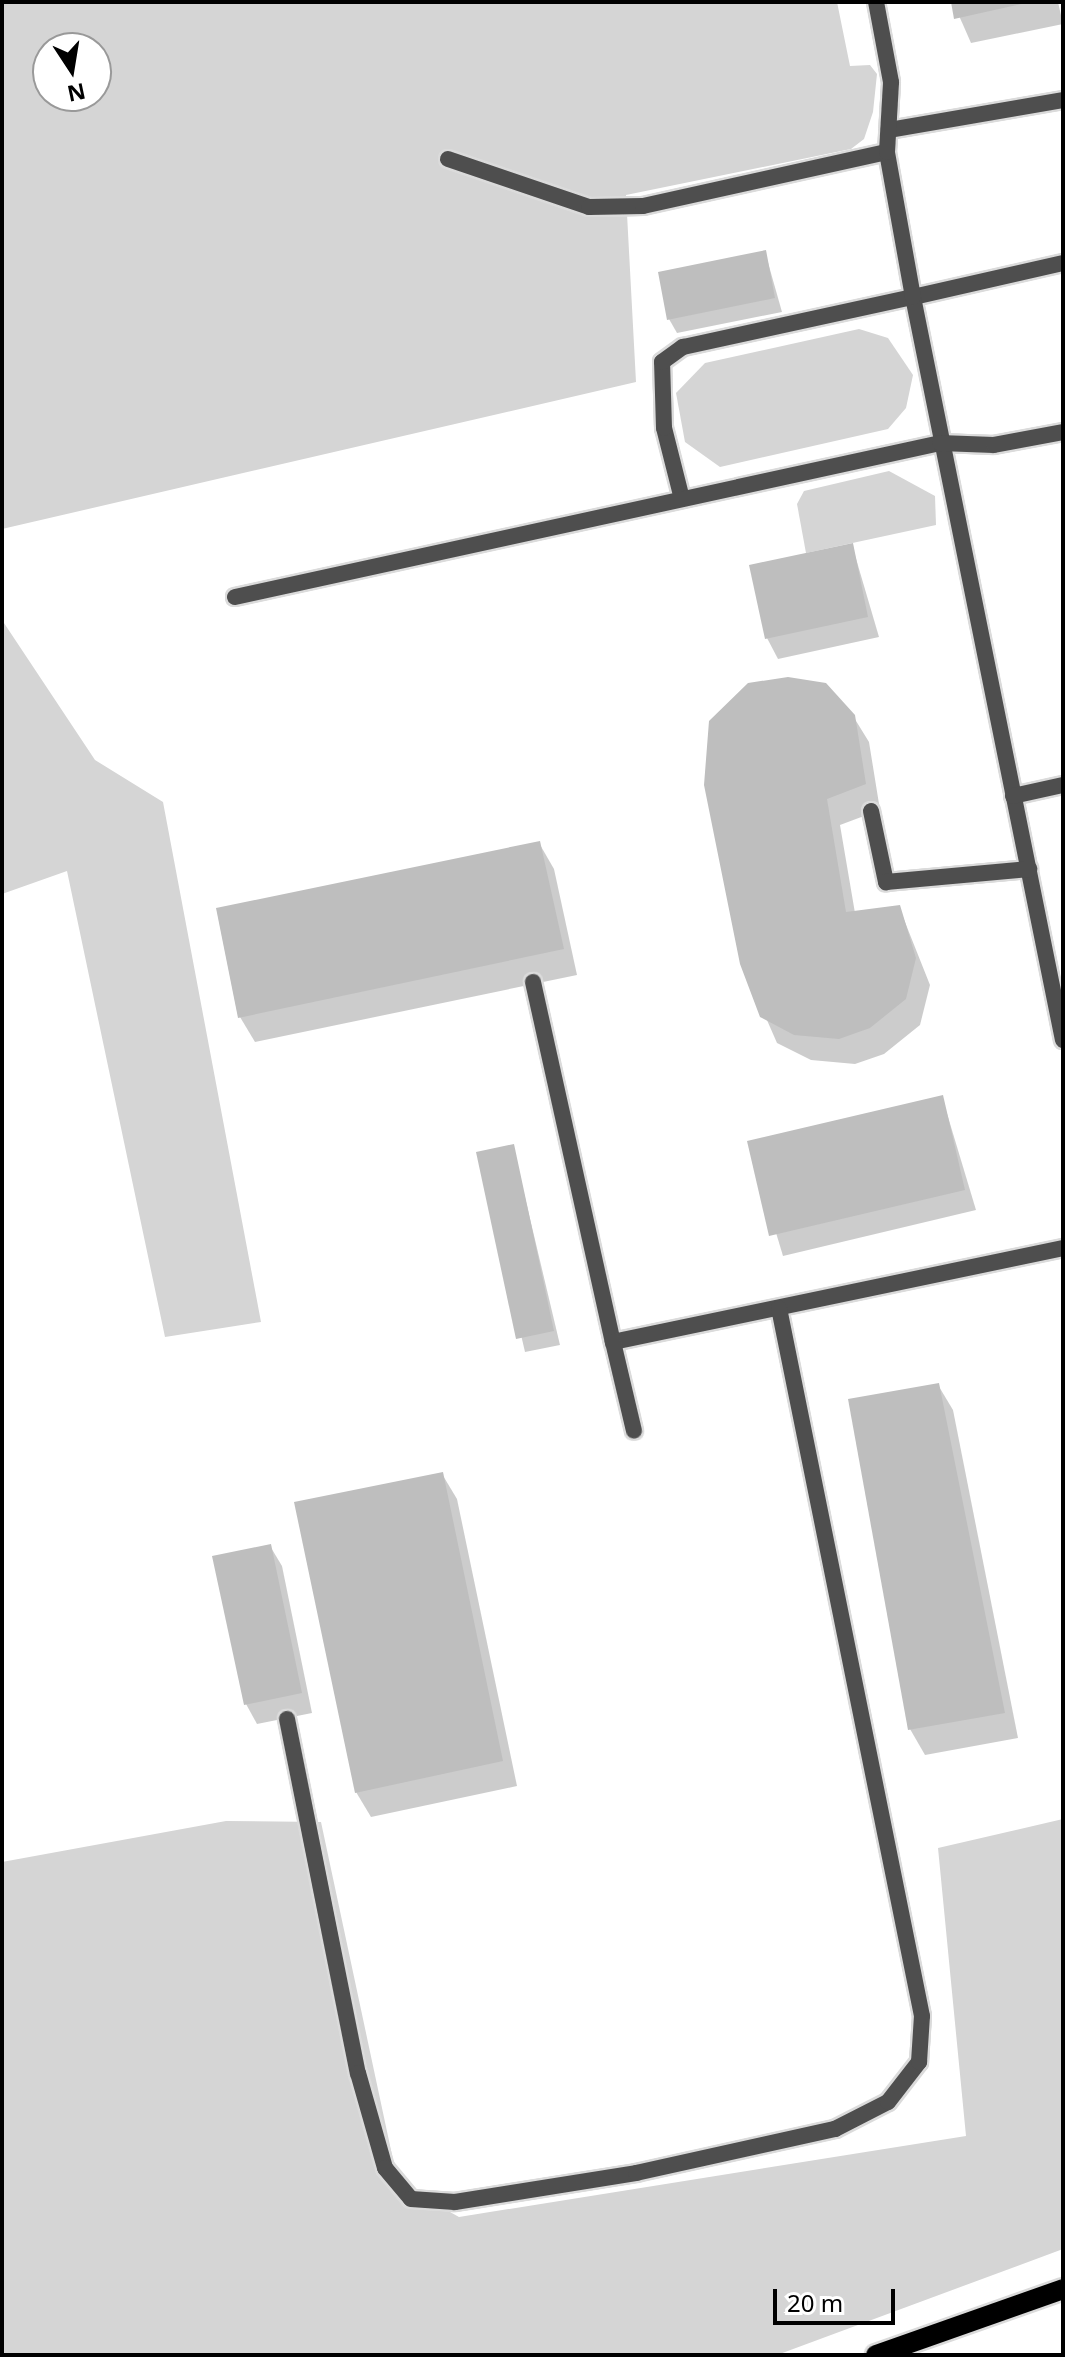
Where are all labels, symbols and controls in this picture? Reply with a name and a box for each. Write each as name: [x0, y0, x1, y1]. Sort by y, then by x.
north arrow: [32, 32, 112, 112]
text: N: [65, 77, 88, 110]
scale bar: [777, 2273, 899, 2323]
text: 20 m: [787, 2286, 843, 2319]

